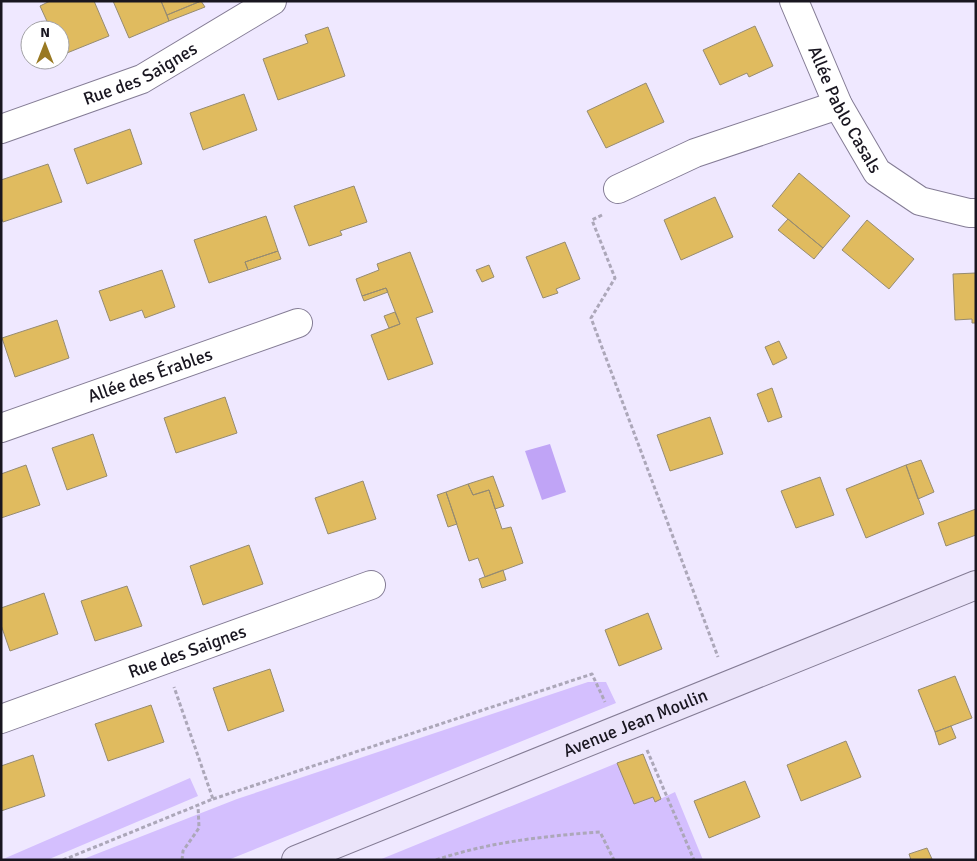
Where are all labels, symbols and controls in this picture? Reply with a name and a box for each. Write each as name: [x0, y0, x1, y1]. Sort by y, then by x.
north arrow: [20, 20, 70, 70]
text: N: [40, 24, 50, 41]
street label: Rue des Saignes: [80, 37, 201, 110]
street label: Allée Pablo Casals: [803, 43, 886, 177]
street label: Allée des Érables: [85, 343, 215, 408]
street label: Rue des Saignes: [125, 620, 249, 683]
street label: Avenue Jean Moulin: [560, 684, 711, 762]

